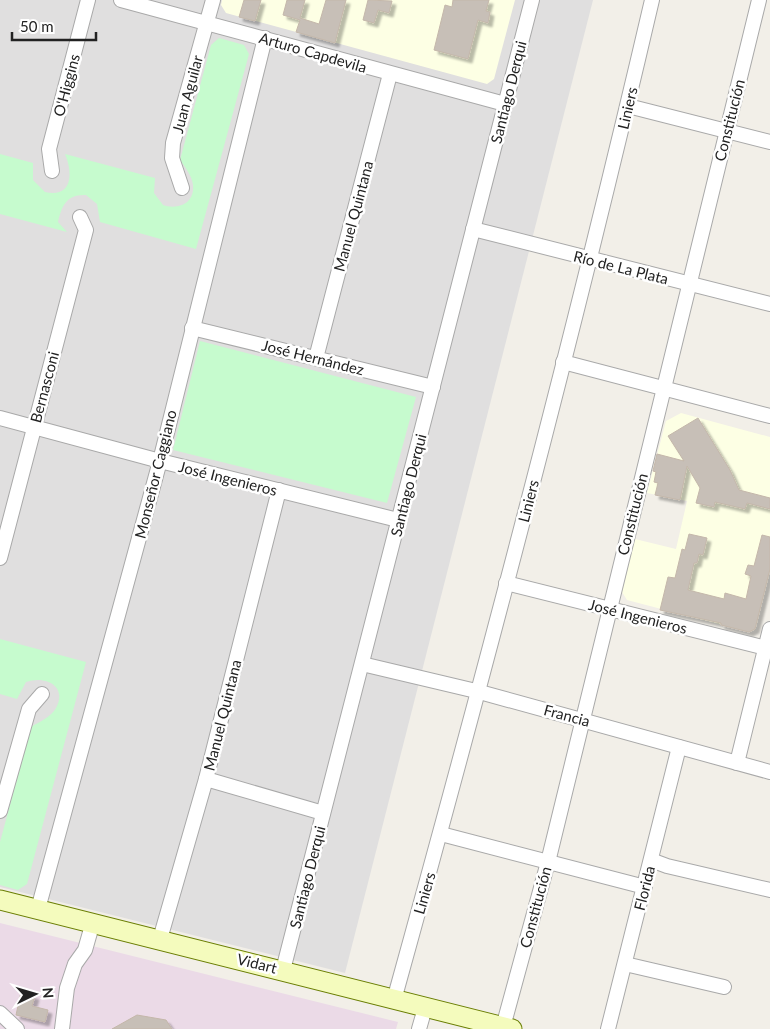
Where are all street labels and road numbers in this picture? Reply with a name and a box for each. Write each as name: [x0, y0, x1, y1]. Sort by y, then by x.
street label: Arturo Capdevila: [257, 28, 369, 76]
street label: Santiago Derqui: [487, 39, 529, 145]
street label: O'Higgins: [49, 52, 83, 118]
street label: Juan Aguilar: [168, 53, 206, 135]
street label: Constitución: [710, 77, 748, 163]
street label: Liniers: [613, 85, 641, 131]
street label: Manuel Quintana: [330, 159, 376, 273]
street label: Río de La Plata: [572, 247, 670, 287]
street label: José Hernández: [260, 336, 366, 378]
street label: Bernasconi: [26, 350, 62, 424]
street label: Monseñor Caggiano: [130, 408, 180, 540]
street label: Santiago Derqui: [387, 432, 429, 538]
street label: José Ingenieros: [177, 457, 279, 499]
street label: Constitución: [613, 471, 651, 557]
street label: Liniers: [514, 478, 542, 524]
street label: José Ingenieros: [587, 595, 689, 637]
street label: Manuel Quintana: [199, 658, 245, 772]
street label: Francia: [542, 700, 592, 730]
street label: Santiago Derqui: [286, 824, 328, 930]
street label: Constitución: [515, 864, 555, 950]
street label: Florida: [630, 864, 658, 912]
street label: Liniers: [409, 870, 439, 916]
street label: Vidart: [235, 949, 279, 977]

